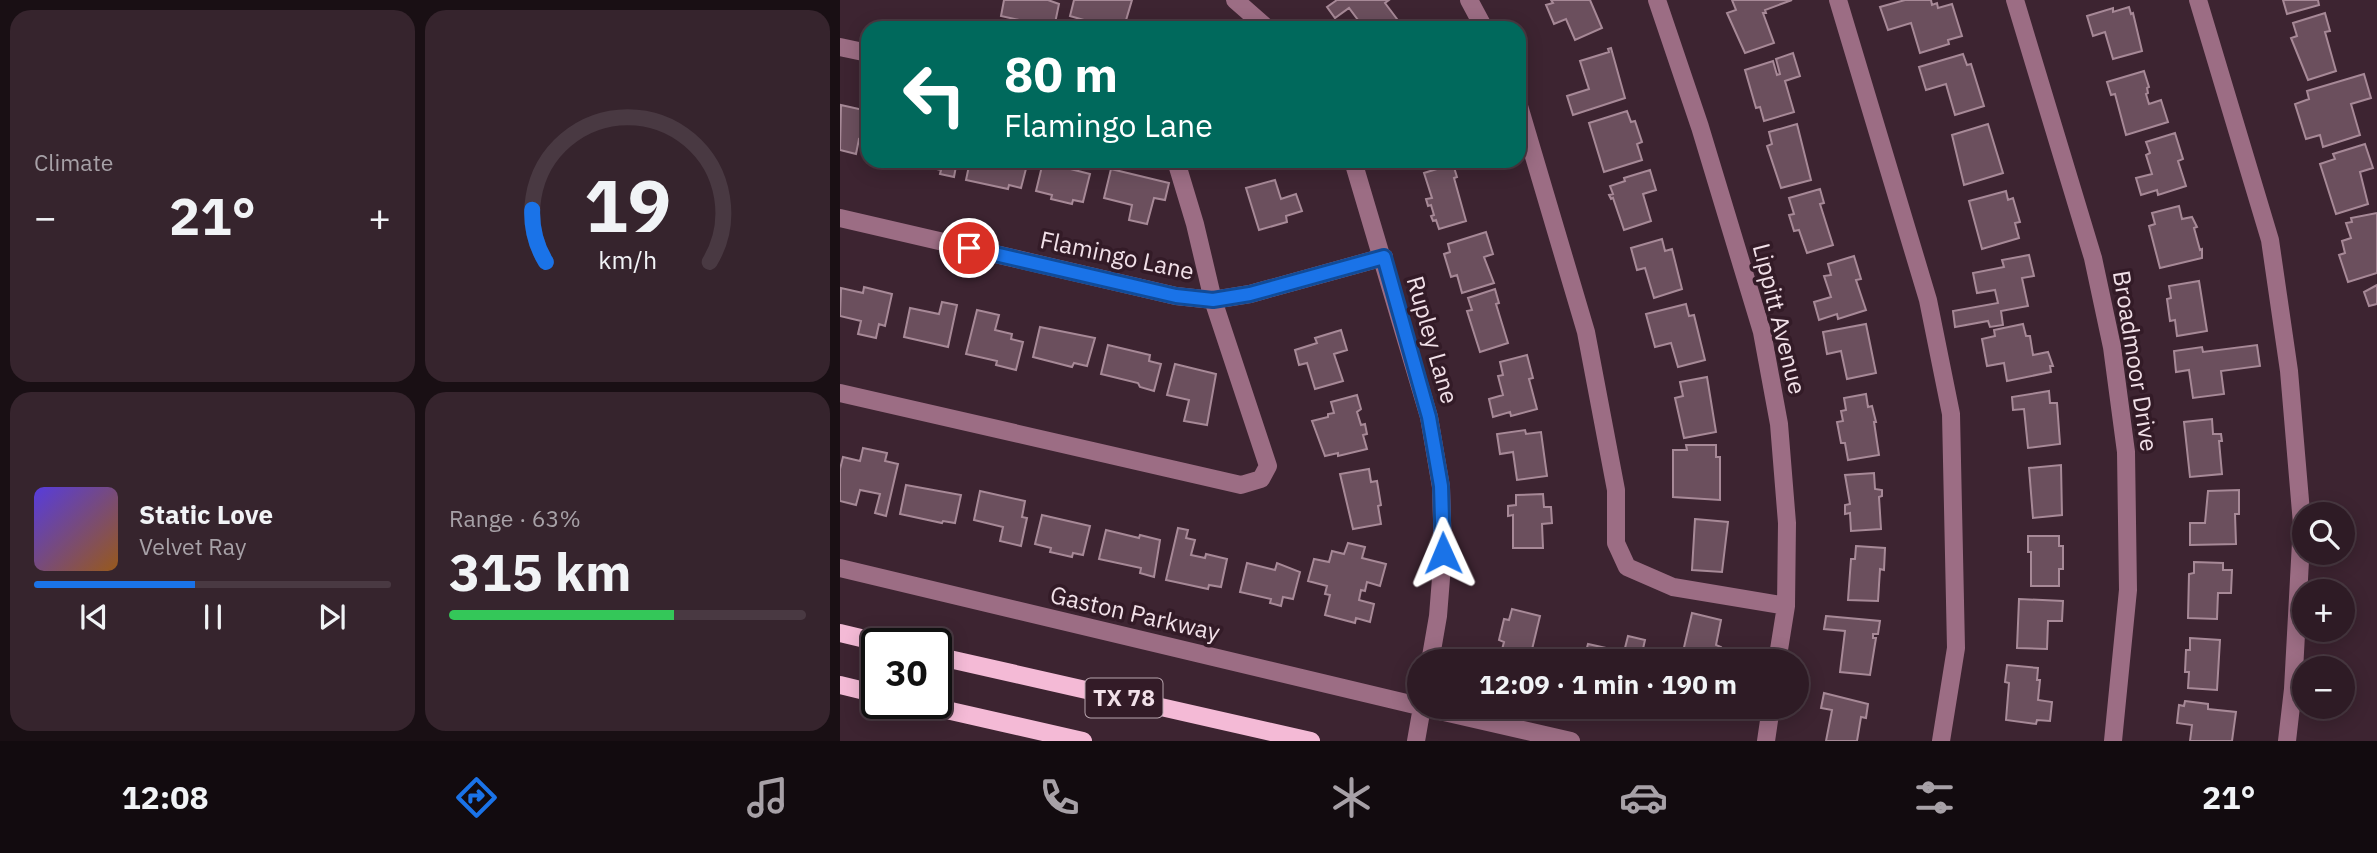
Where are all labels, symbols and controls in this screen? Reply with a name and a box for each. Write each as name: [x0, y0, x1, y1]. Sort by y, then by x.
text: 80 m: [1004, 42, 1118, 105]
icon: left: [889, 49, 980, 140]
text: Flamingo Lane: [1004, 104, 1213, 146]
text: Climate: [34, 147, 113, 177]
text: 19: [584, 157, 671, 252]
text: 21°: [169, 182, 256, 249]
text: −: [34, 192, 57, 241]
text: +: [368, 192, 391, 241]
pin: [939, 218, 999, 278]
street label: Flamingo Lane: [1037, 223, 1197, 287]
icon: arrive: [950, 229, 988, 267]
street label: Lippitt Avenue: [1746, 240, 1814, 397]
text: km/h: [598, 243, 657, 276]
street label: Broadmoor Drive: [2106, 268, 2166, 453]
street label: Rupley Lane: [1399, 272, 1467, 407]
text: Static Love: [139, 497, 273, 531]
map controls: [2292, 502, 2355, 719]
button: search: [2292, 502, 2355, 565]
text: Range · 63%: [449, 503, 581, 533]
position arrow: [1406, 516, 1480, 590]
text: Velvet Ray: [139, 531, 246, 561]
text: 315 km: [449, 538, 631, 605]
street label: Gaston Parkway: [1047, 578, 1223, 648]
button: +: [2292, 579, 2355, 642]
icon: previous: [75, 598, 113, 636]
icon: pause: [194, 598, 232, 636]
icon: next: [313, 598, 351, 636]
speed limit sign: 30: [861, 628, 952, 719]
button: −: [2292, 656, 2355, 719]
text: 12:09 · 1 min · 190 m: [1479, 667, 1737, 701]
road number: TX 78: [1086, 678, 1162, 718]
icon: directions: [452, 773, 501, 822]
icon: music: [743, 773, 792, 822]
icon: phone: [1035, 773, 1084, 822]
icon: climate: [1327, 773, 1376, 822]
icon: car: [1619, 773, 1668, 822]
icon: filters: [1910, 773, 1959, 822]
text: 12:08: [121, 776, 209, 818]
text: 21°: [2202, 776, 2256, 818]

